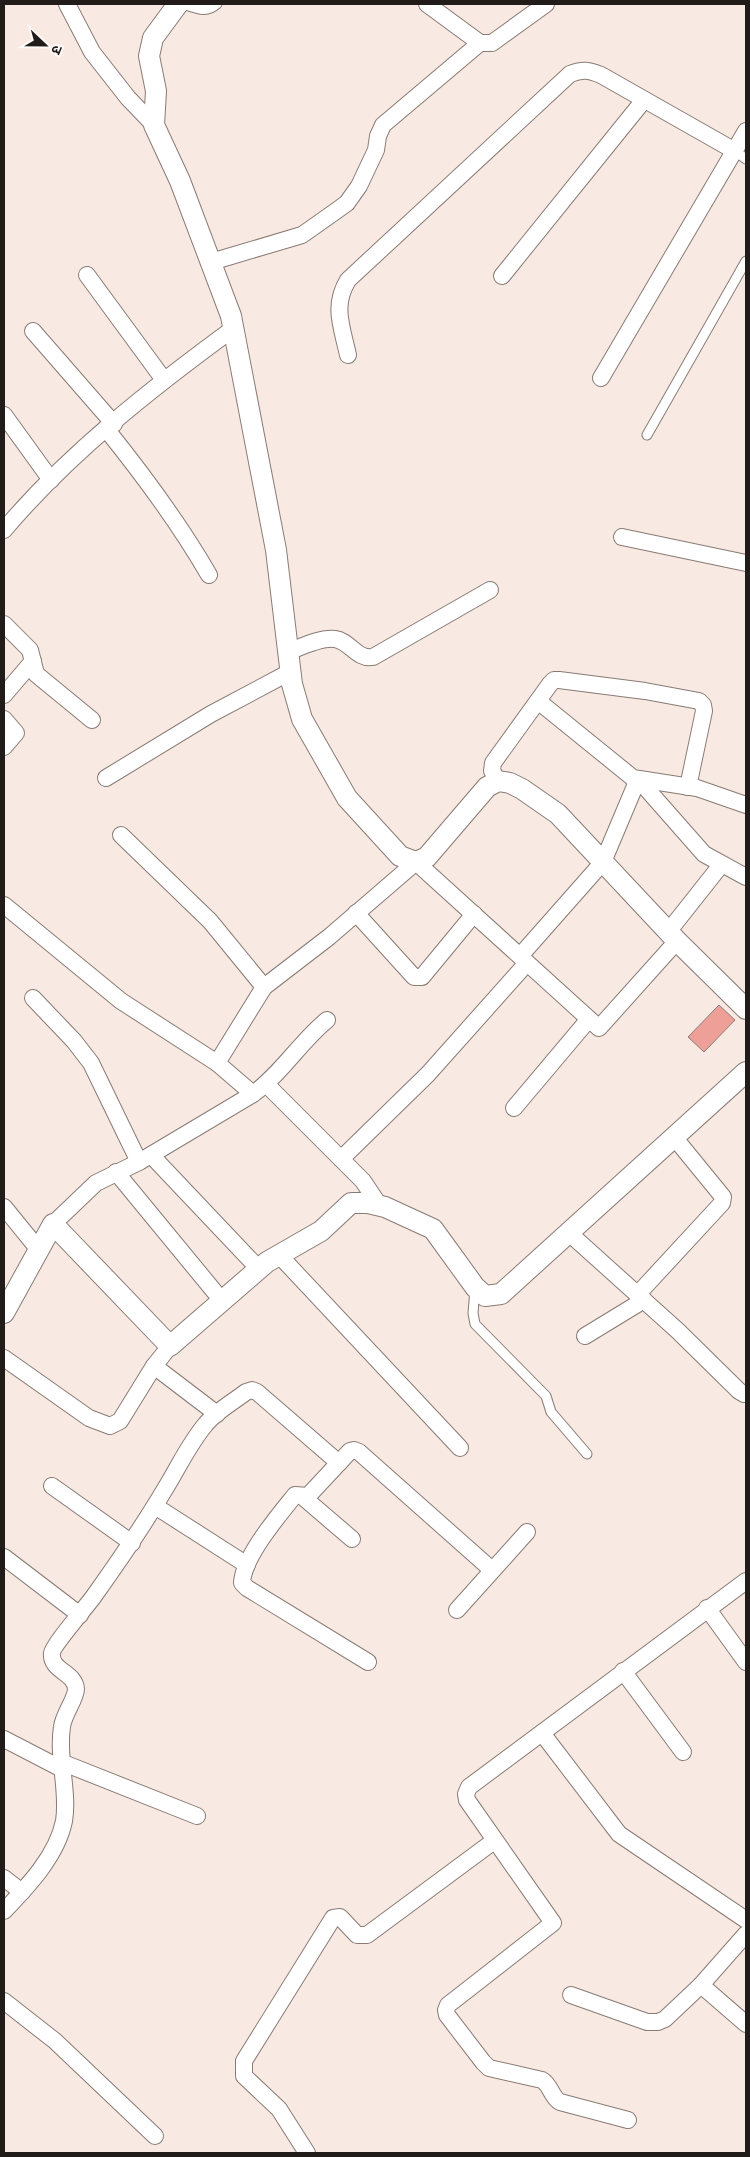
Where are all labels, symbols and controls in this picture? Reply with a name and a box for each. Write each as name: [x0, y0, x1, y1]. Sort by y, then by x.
north arrow: [20, 20, 70, 70]
text: उ: [47, 43, 66, 57]

